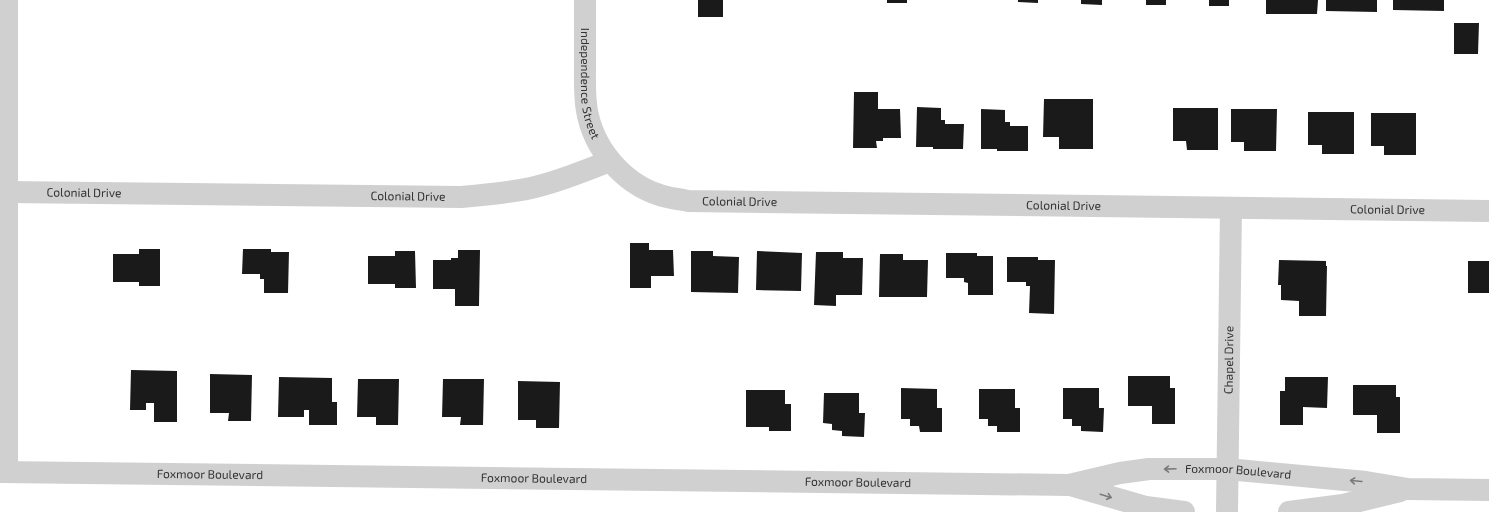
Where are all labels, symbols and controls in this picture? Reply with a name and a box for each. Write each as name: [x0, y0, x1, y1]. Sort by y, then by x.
street label: Independence Street: [579, 28, 604, 142]
street label: Colonial Drive: [46, 184, 122, 199]
street label: Colonial Drive: [370, 188, 446, 203]
street label: Colonial Drive: [702, 193, 777, 208]
street label: Colonial Drive: [1026, 197, 1101, 212]
street label: Colonial Drive: [1350, 201, 1425, 216]
street label: Chapel Drive: [1221, 326, 1235, 394]
street label: Foxmoor Boulevard: [1185, 461, 1292, 481]
one-way arrow: [1164, 465, 1177, 473]
street label: Foxmoor Boulevard: [157, 466, 263, 481]
street label: Foxmoor Boulevard: [481, 470, 587, 485]
street label: Foxmoor Boulevard: [805, 474, 911, 489]
one-way arrow: [1350, 477, 1363, 485]
one-way arrow: [1099, 493, 1112, 500]

